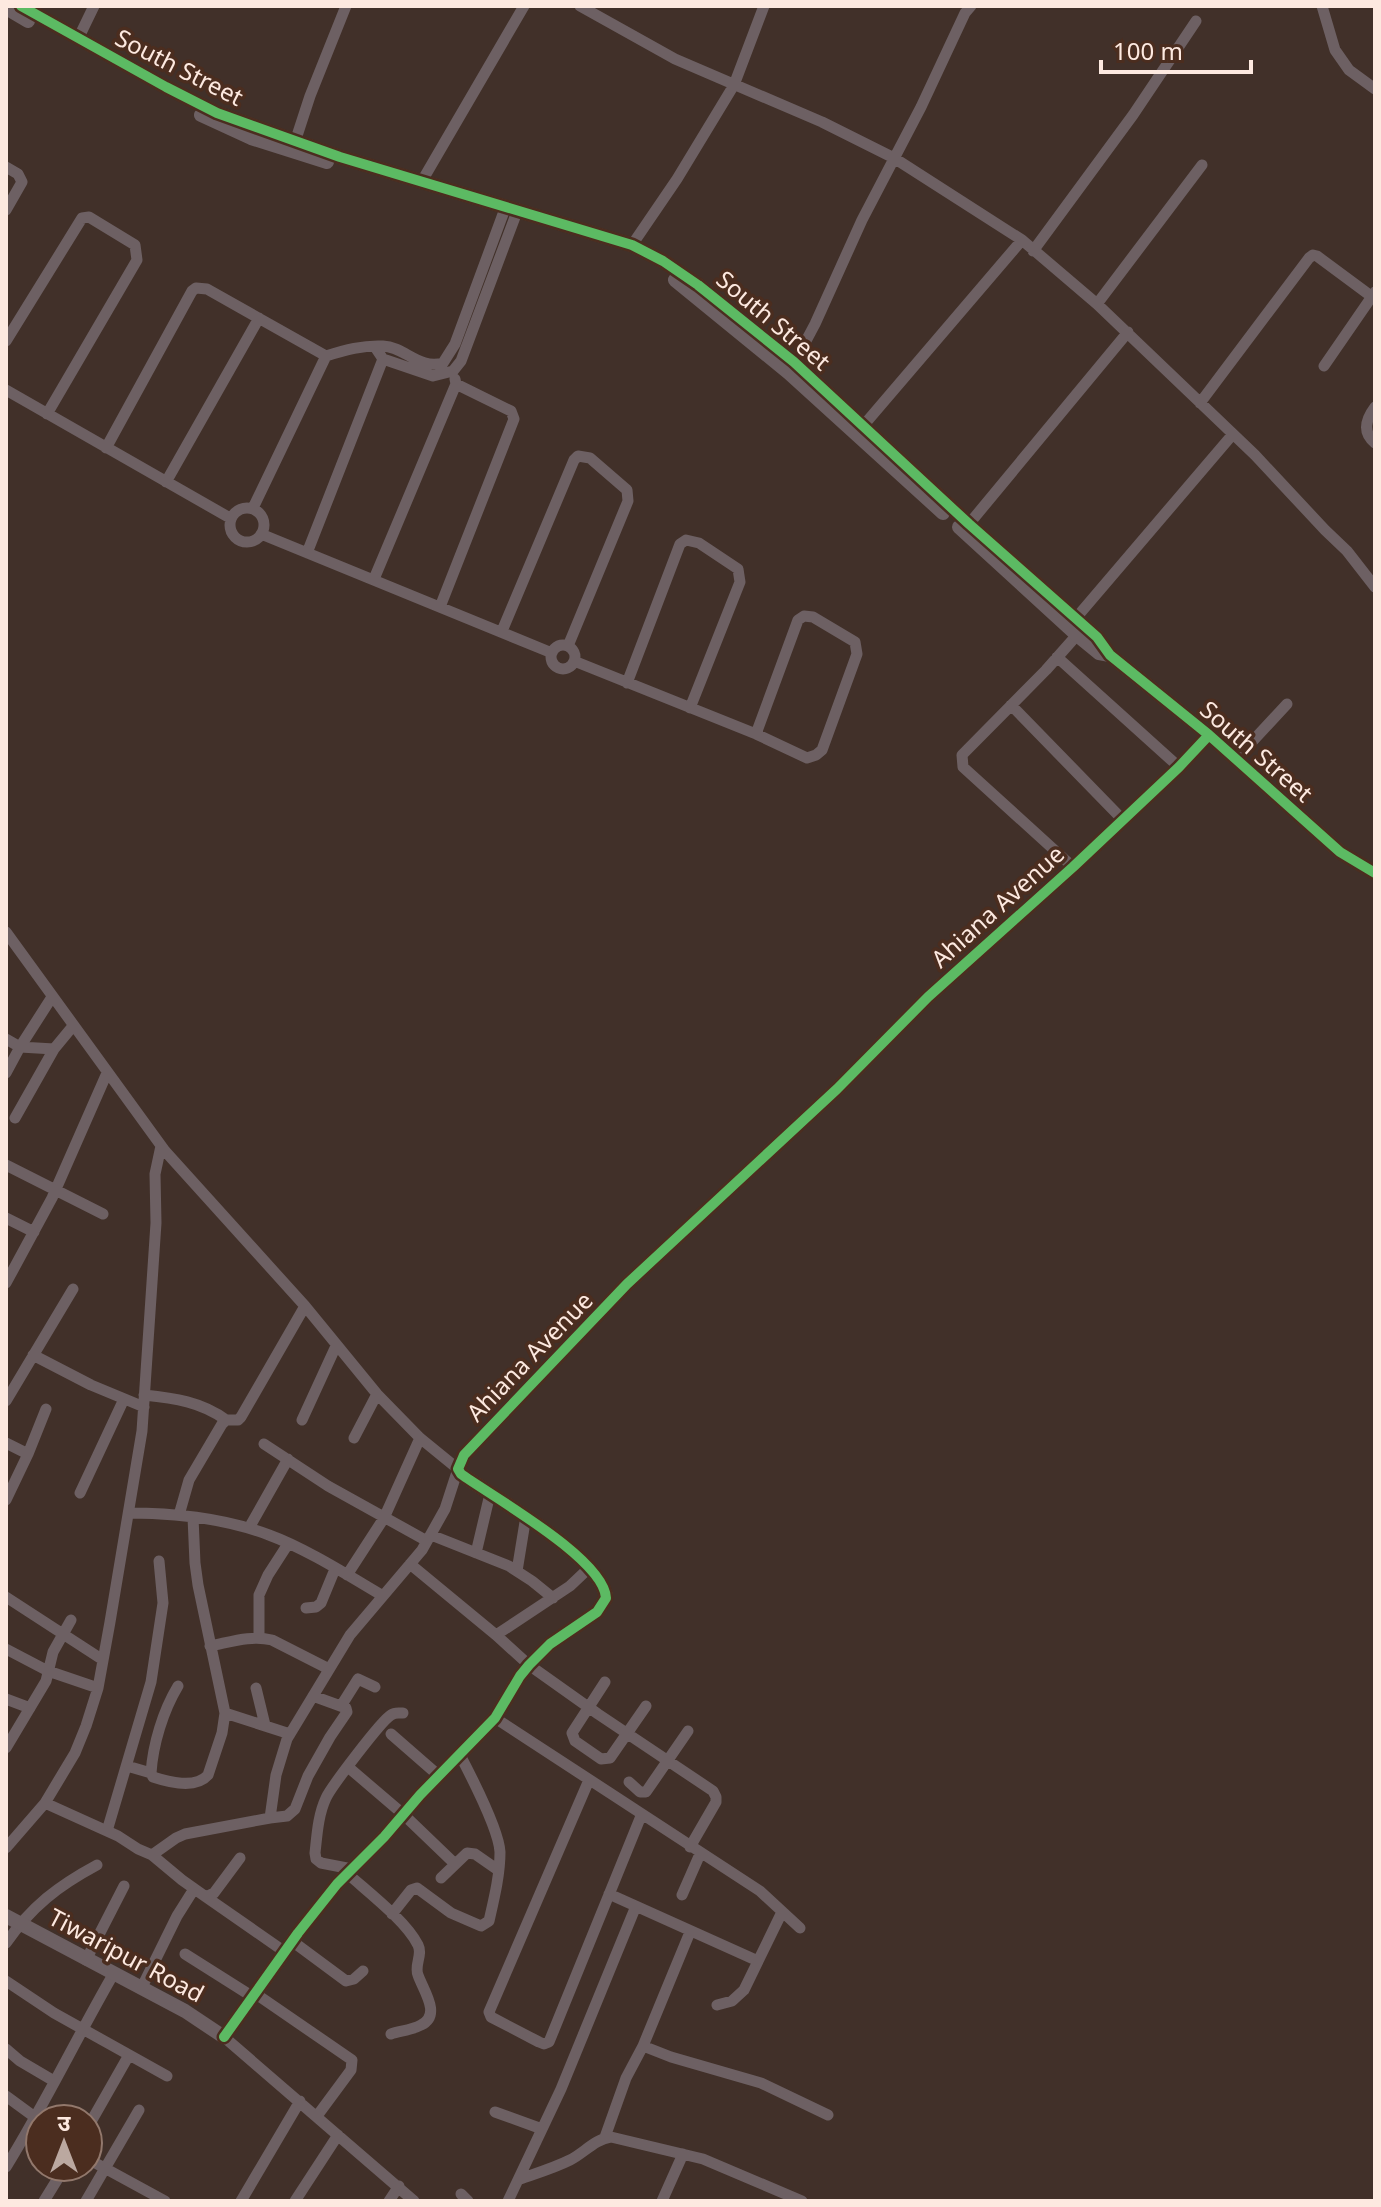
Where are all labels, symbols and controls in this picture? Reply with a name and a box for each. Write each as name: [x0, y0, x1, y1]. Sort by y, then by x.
street label: South Street: [110, 20, 250, 113]
scale bar: [1101, 24, 1251, 74]
text: 100 m: [1113, 34, 1183, 67]
street label: South Street: [710, 262, 838, 377]
street label: South Street: [1194, 693, 1321, 809]
street label: Ahiana Avenue: [923, 837, 1071, 975]
street label: Ahiana Avenue: [458, 1284, 599, 1428]
street label: Tiwaripur Road: [43, 1900, 210, 2009]
north arrow: [24, 2103, 104, 2183]
text: उ: [58, 2107, 72, 2137]

